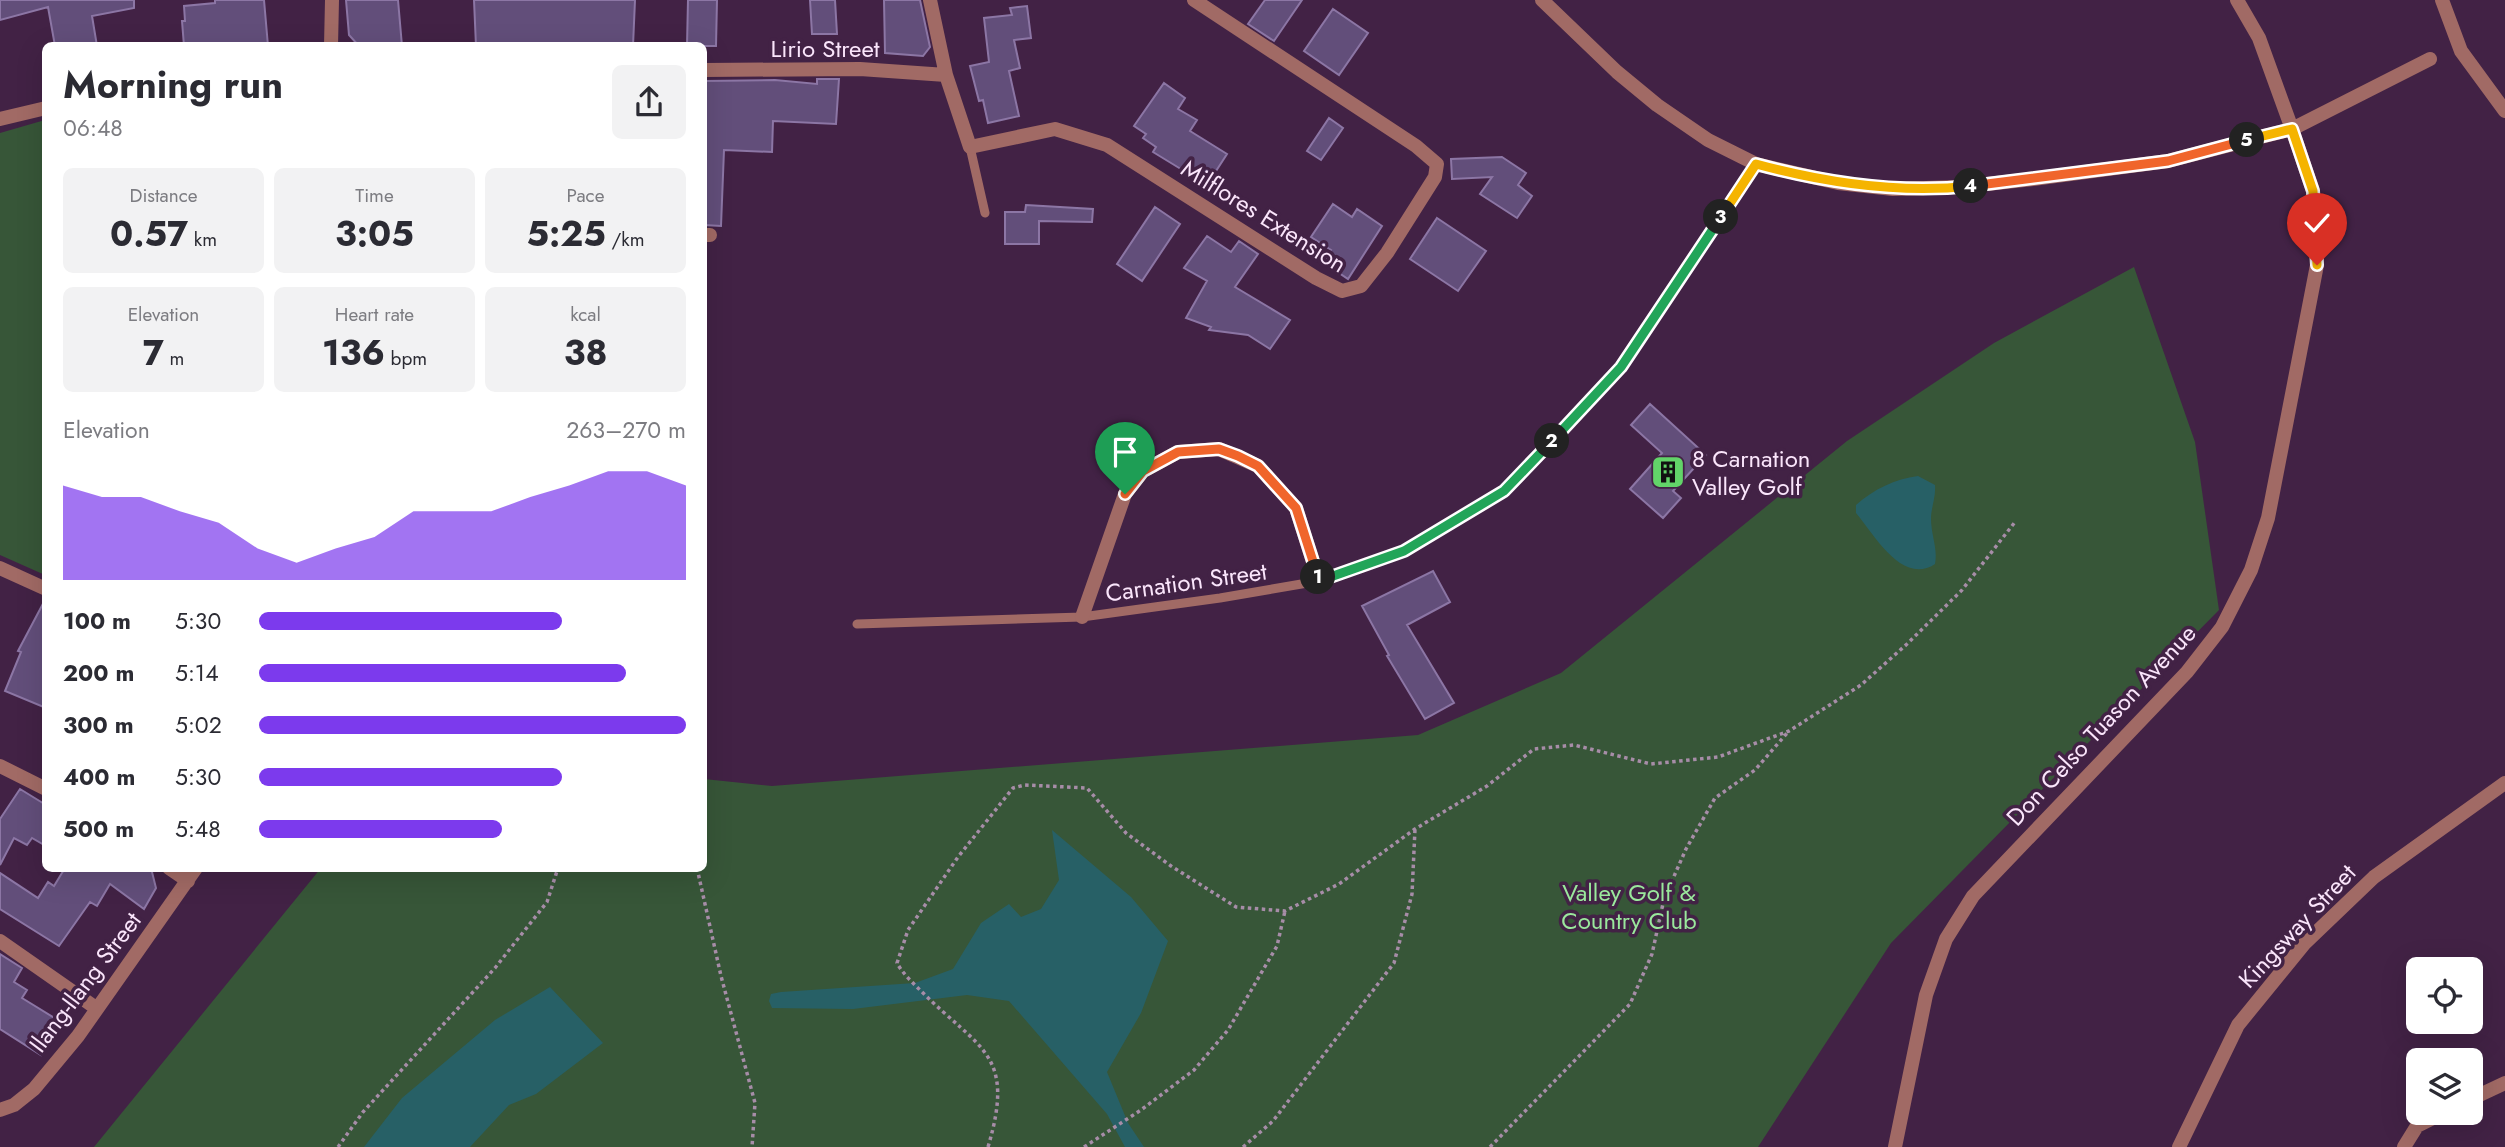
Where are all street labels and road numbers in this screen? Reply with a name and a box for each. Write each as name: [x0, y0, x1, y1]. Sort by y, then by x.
street label: Lirio Street: [770, 31, 880, 66]
street label: Milflores Extension: [1174, 151, 1354, 281]
street label: Carnation Street: [1103, 553, 1269, 611]
street label: Don Celso Tuason Avenue: [1998, 616, 2204, 834]
street label: Kingsway Street: [2230, 856, 2364, 996]
street label: Ilang-Ilang Street: [20, 904, 150, 1060]

